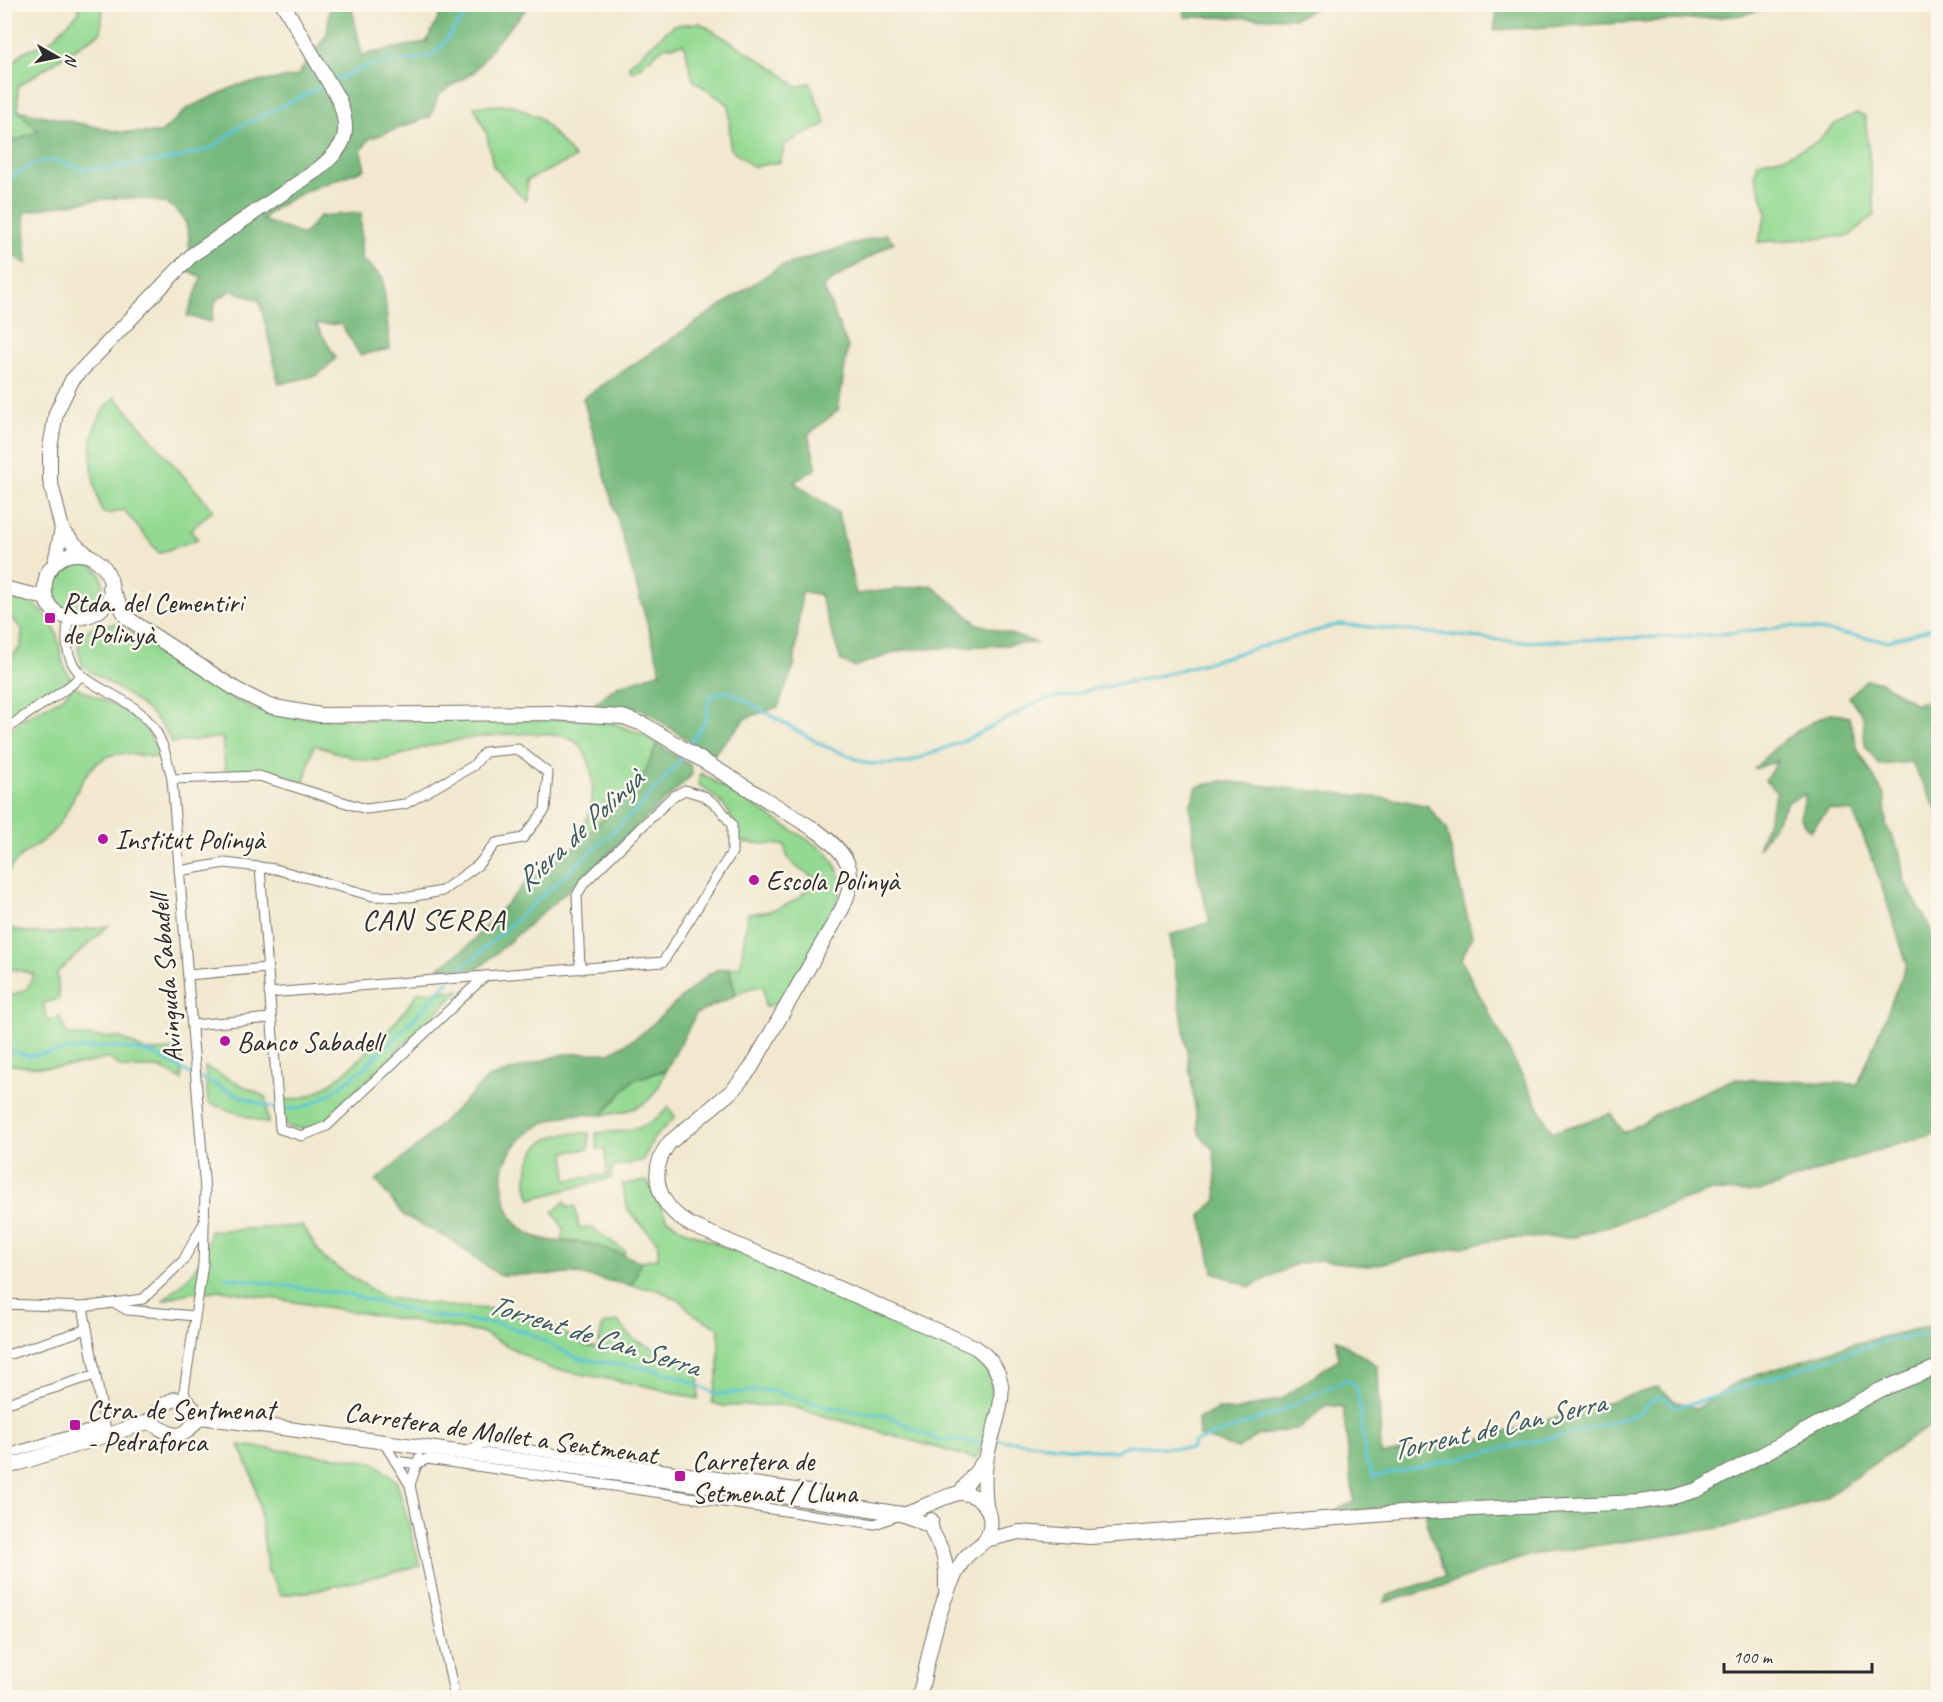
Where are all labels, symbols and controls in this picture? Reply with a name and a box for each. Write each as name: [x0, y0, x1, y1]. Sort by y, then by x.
north arrow: [27, 27, 87, 87]
text: N: [60, 53, 81, 69]
place label: Rtda. del Cementiri de Polinyà: [62, 585, 247, 652]
marker: Rtda. del Cementiri de Polinyà: [43, 611, 57, 625]
water label: Riera de Polinyà: [507, 759, 653, 899]
place label: Institut Polinyà: [115, 822, 266, 857]
marker: Institut Polinyà: [96, 832, 110, 846]
place label: Escola Polinyà: [766, 863, 901, 898]
marker: Escola Polinyà: [747, 873, 761, 887]
street label: Avinguda Sabadell: [141, 888, 191, 1065]
district label: CAN SERRA: [362, 900, 506, 938]
place label: Banco Sabadell: [237, 1024, 387, 1059]
marker: Banco Sabadell: [218, 1034, 232, 1048]
water label: Torrent de Can Serra: [484, 1285, 708, 1386]
water label: Torrent de Can Serra: [1387, 1382, 1612, 1469]
place label: Ctra. de Sentmenat - Pedraforca: [87, 1392, 278, 1459]
street label: Carretera de Mollet a Sentmenat: [342, 1394, 662, 1473]
marker: Ctra. de Sentmenat - Pedraforca: [68, 1418, 82, 1432]
place label: Carretera de Setmenat / Lluna: [692, 1443, 859, 1510]
marker: Carretera de Setmenat / Lluna: [673, 1469, 687, 1483]
scale bar: [1724, 1636, 1872, 1674]
text: 100 m: [1733, 1646, 1774, 1668]

